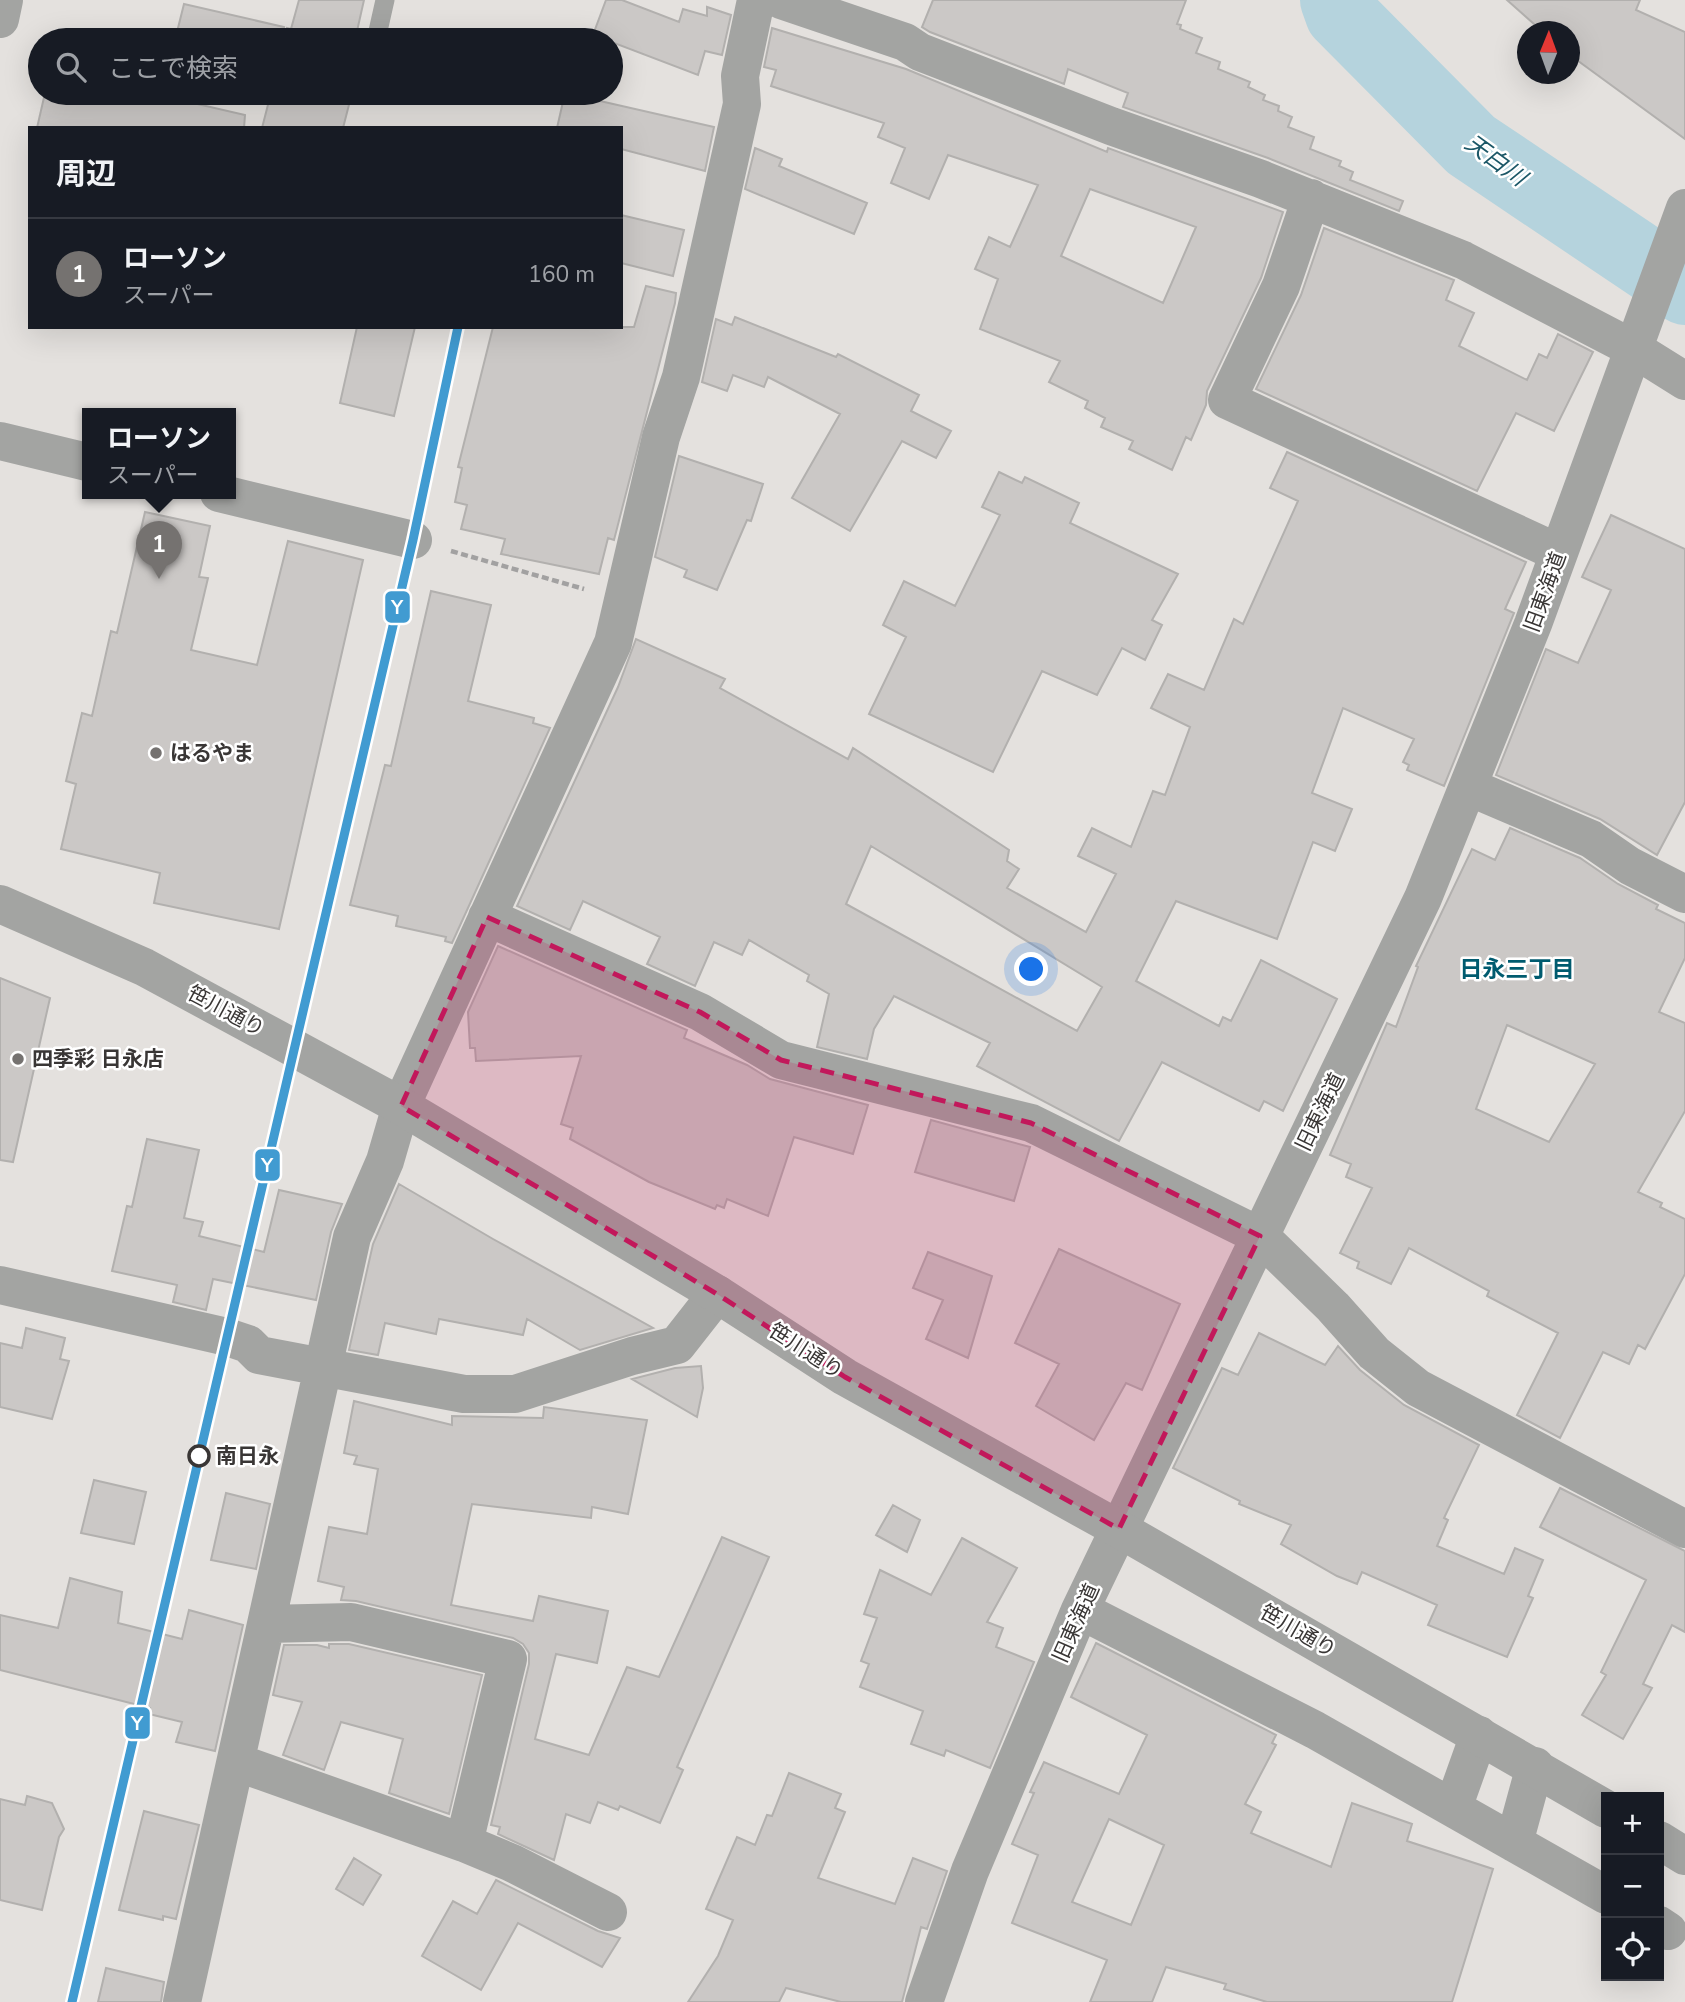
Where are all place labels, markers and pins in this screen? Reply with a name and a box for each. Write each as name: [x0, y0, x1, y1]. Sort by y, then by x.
pin: 1: [136, 521, 182, 579]
place label: はるやま: [170, 739, 254, 767]
marker: はるやま: [148, 745, 164, 761]
place label: 四季彩 日永店: [32, 1045, 164, 1073]
marker: 四季彩 日永店: [10, 1051, 26, 1067]
place label: 南日永: [216, 1442, 279, 1470]
marker: 南日永: [188, 1445, 210, 1467]

